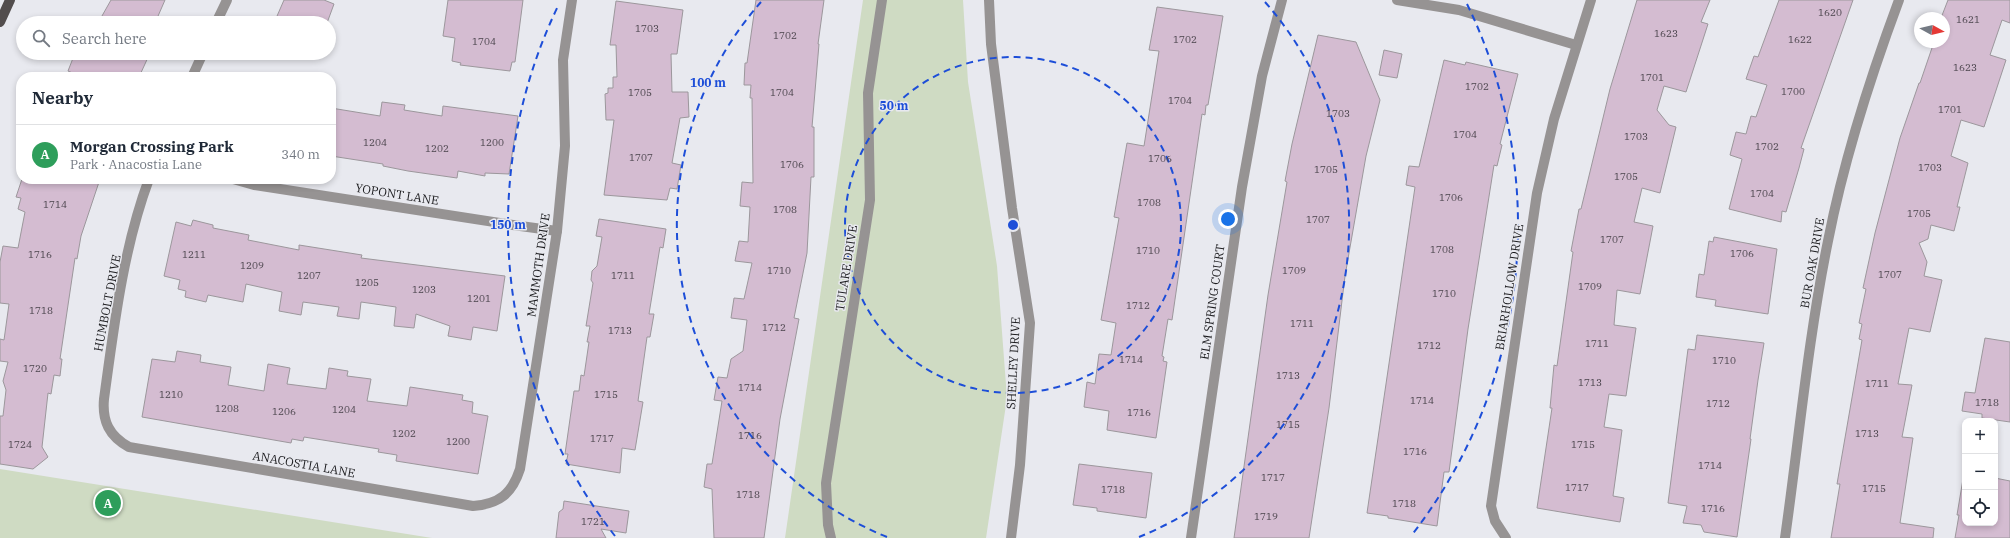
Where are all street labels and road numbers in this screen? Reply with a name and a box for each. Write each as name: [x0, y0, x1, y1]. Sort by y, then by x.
street label: YOPONT LANE: [354, 180, 440, 208]
street label: MAMMOTH DRIVE: [523, 212, 553, 318]
street label: BUR OAK DRIVE: [1797, 216, 1827, 310]
street label: BRIARHOLLOW DRIVE: [1492, 223, 1526, 351]
street label: TULARE DRIVE: [832, 224, 860, 312]
street label: ELM SPRING COURT: [1196, 243, 1228, 361]
street label: HUMBOLT DRIVE: [90, 253, 124, 353]
street label: SHELLEY DRIVE: [1003, 316, 1023, 410]
street label: ANACOSTIA LANE: [251, 448, 357, 480]

